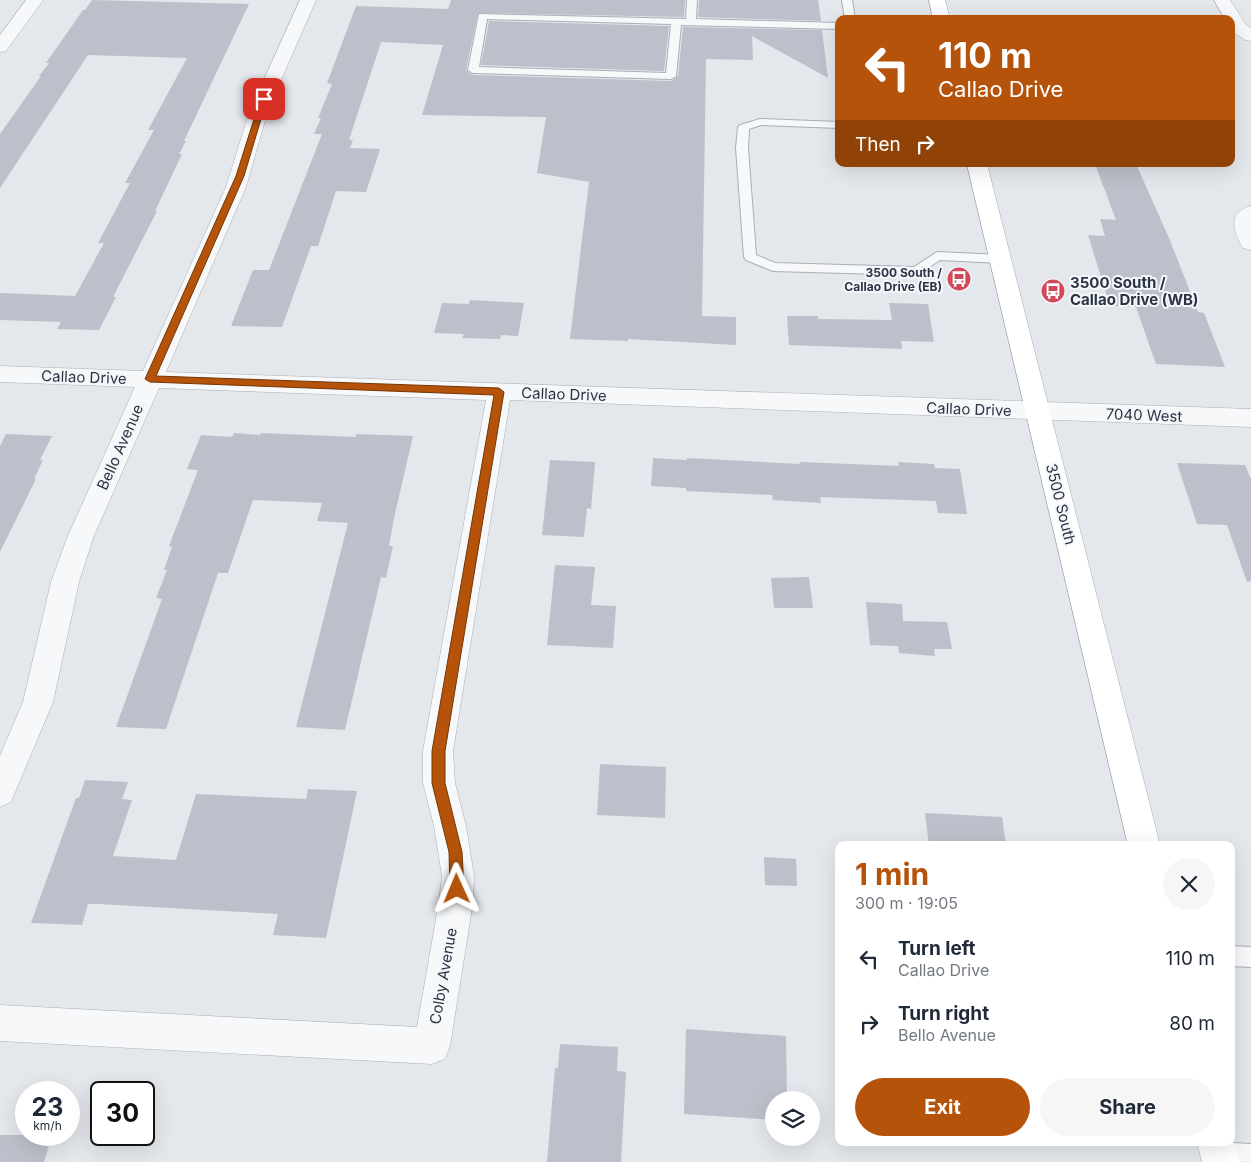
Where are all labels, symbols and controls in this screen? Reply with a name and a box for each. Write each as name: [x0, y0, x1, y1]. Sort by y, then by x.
text: 110 m: [938, 34, 1032, 76]
icon: left: [855, 35, 920, 100]
text: Callao Drive: [938, 76, 1063, 102]
pin: [243, 78, 285, 120]
icon: arrive: [250, 85, 278, 113]
icon: right: [911, 130, 939, 158]
text: Then: [855, 133, 901, 156]
place label: 3500 South / Callao Drive (EB): [844, 265, 942, 294]
bus stop icon: 3500 South / Callao Drive (EB): [946, 266, 972, 292]
place label: 3500 South / Callao Drive (WB): [1070, 273, 1199, 309]
bus stop icon: 3500 South / Callao Drive (WB): [1040, 278, 1066, 304]
street label: Callao Drive: [41, 366, 127, 388]
street label: Callao Drive: [521, 383, 607, 405]
street label: Callao Drive: [926, 398, 1012, 420]
street label: Bello Avenue: [93, 401, 147, 493]
street label: 7040 West: [1105, 404, 1183, 426]
street label: 3500 South: [1042, 462, 1080, 546]
text: 1 min: [855, 856, 929, 892]
button: close: [1163, 858, 1215, 910]
position arrow: [430, 862, 482, 914]
text: 300 m · 19:05: [855, 893, 958, 913]
street label: Colby Avenue: [425, 926, 461, 1026]
text: Turn left: [898, 937, 976, 960]
icon: left: [855, 945, 883, 973]
text: 110 m: [1166, 947, 1215, 970]
text: Callao Drive: [898, 960, 989, 980]
text: Turn right: [898, 1002, 989, 1025]
icon: right: [855, 1010, 883, 1038]
text: 80 m: [1169, 1012, 1215, 1035]
text: Bello Avenue: [898, 1025, 996, 1045]
button: Exit: [855, 1078, 1030, 1136]
button: Share: [1040, 1078, 1215, 1136]
speed limit sign: 30: [90, 1081, 155, 1146]
map controls: [765, 1091, 820, 1146]
button: layers: [765, 1091, 820, 1146]
text: 23: [32, 1092, 63, 1122]
text: km/h: [33, 1118, 62, 1133]

